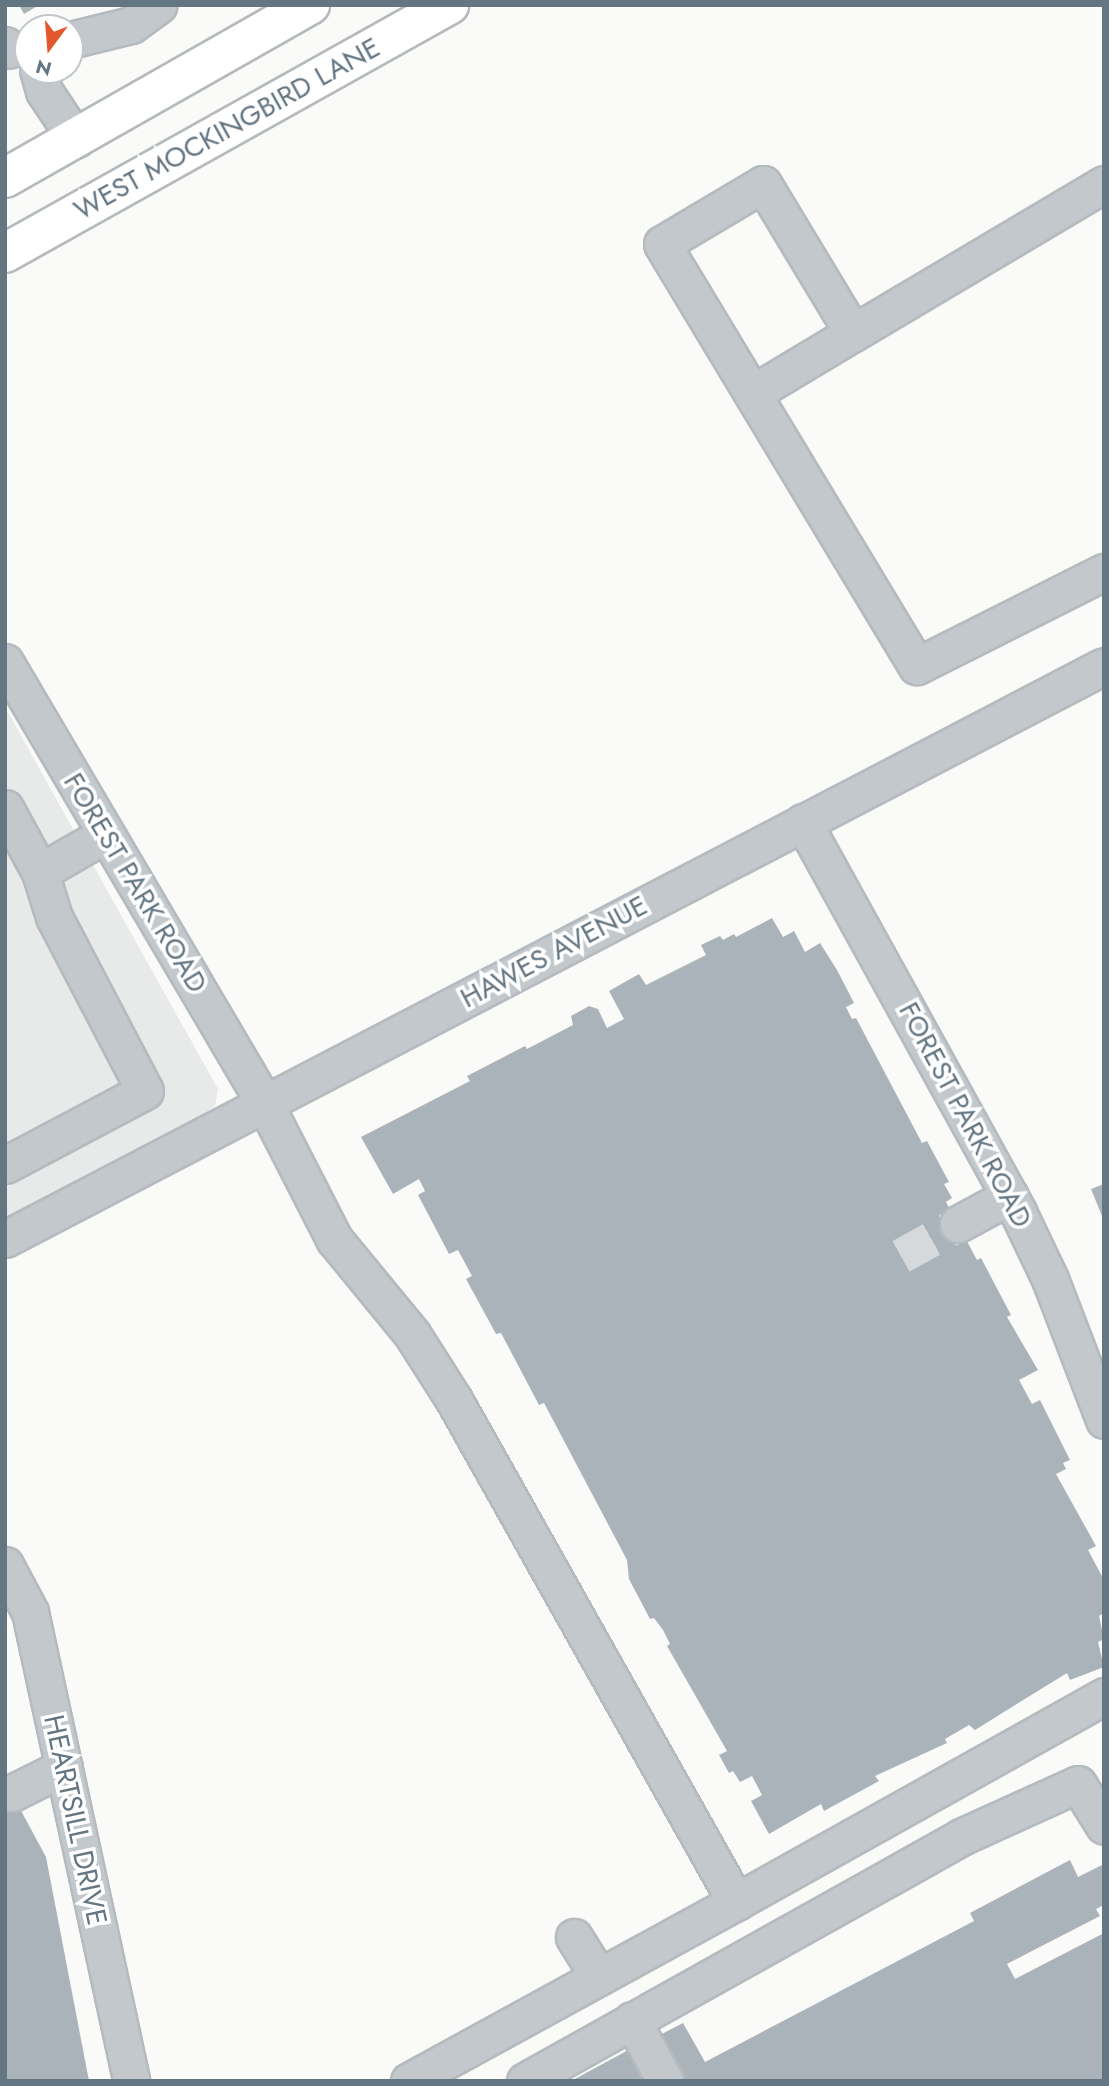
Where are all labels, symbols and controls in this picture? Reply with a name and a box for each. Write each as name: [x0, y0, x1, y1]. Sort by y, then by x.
north arrow: [14, 14, 84, 84]
street label: WEST MOCKINGBIRD LANE: [68, 31, 386, 227]
text: N: [33, 53, 55, 83]
street label: FOREST PARK ROAD: [56, 767, 214, 999]
street label: HAWES AVENUE: [455, 889, 653, 1015]
street label: FOREST PARK ROAD: [891, 997, 1039, 1233]
street label: HEARTSILL DRIVE: [36, 1712, 114, 1928]

